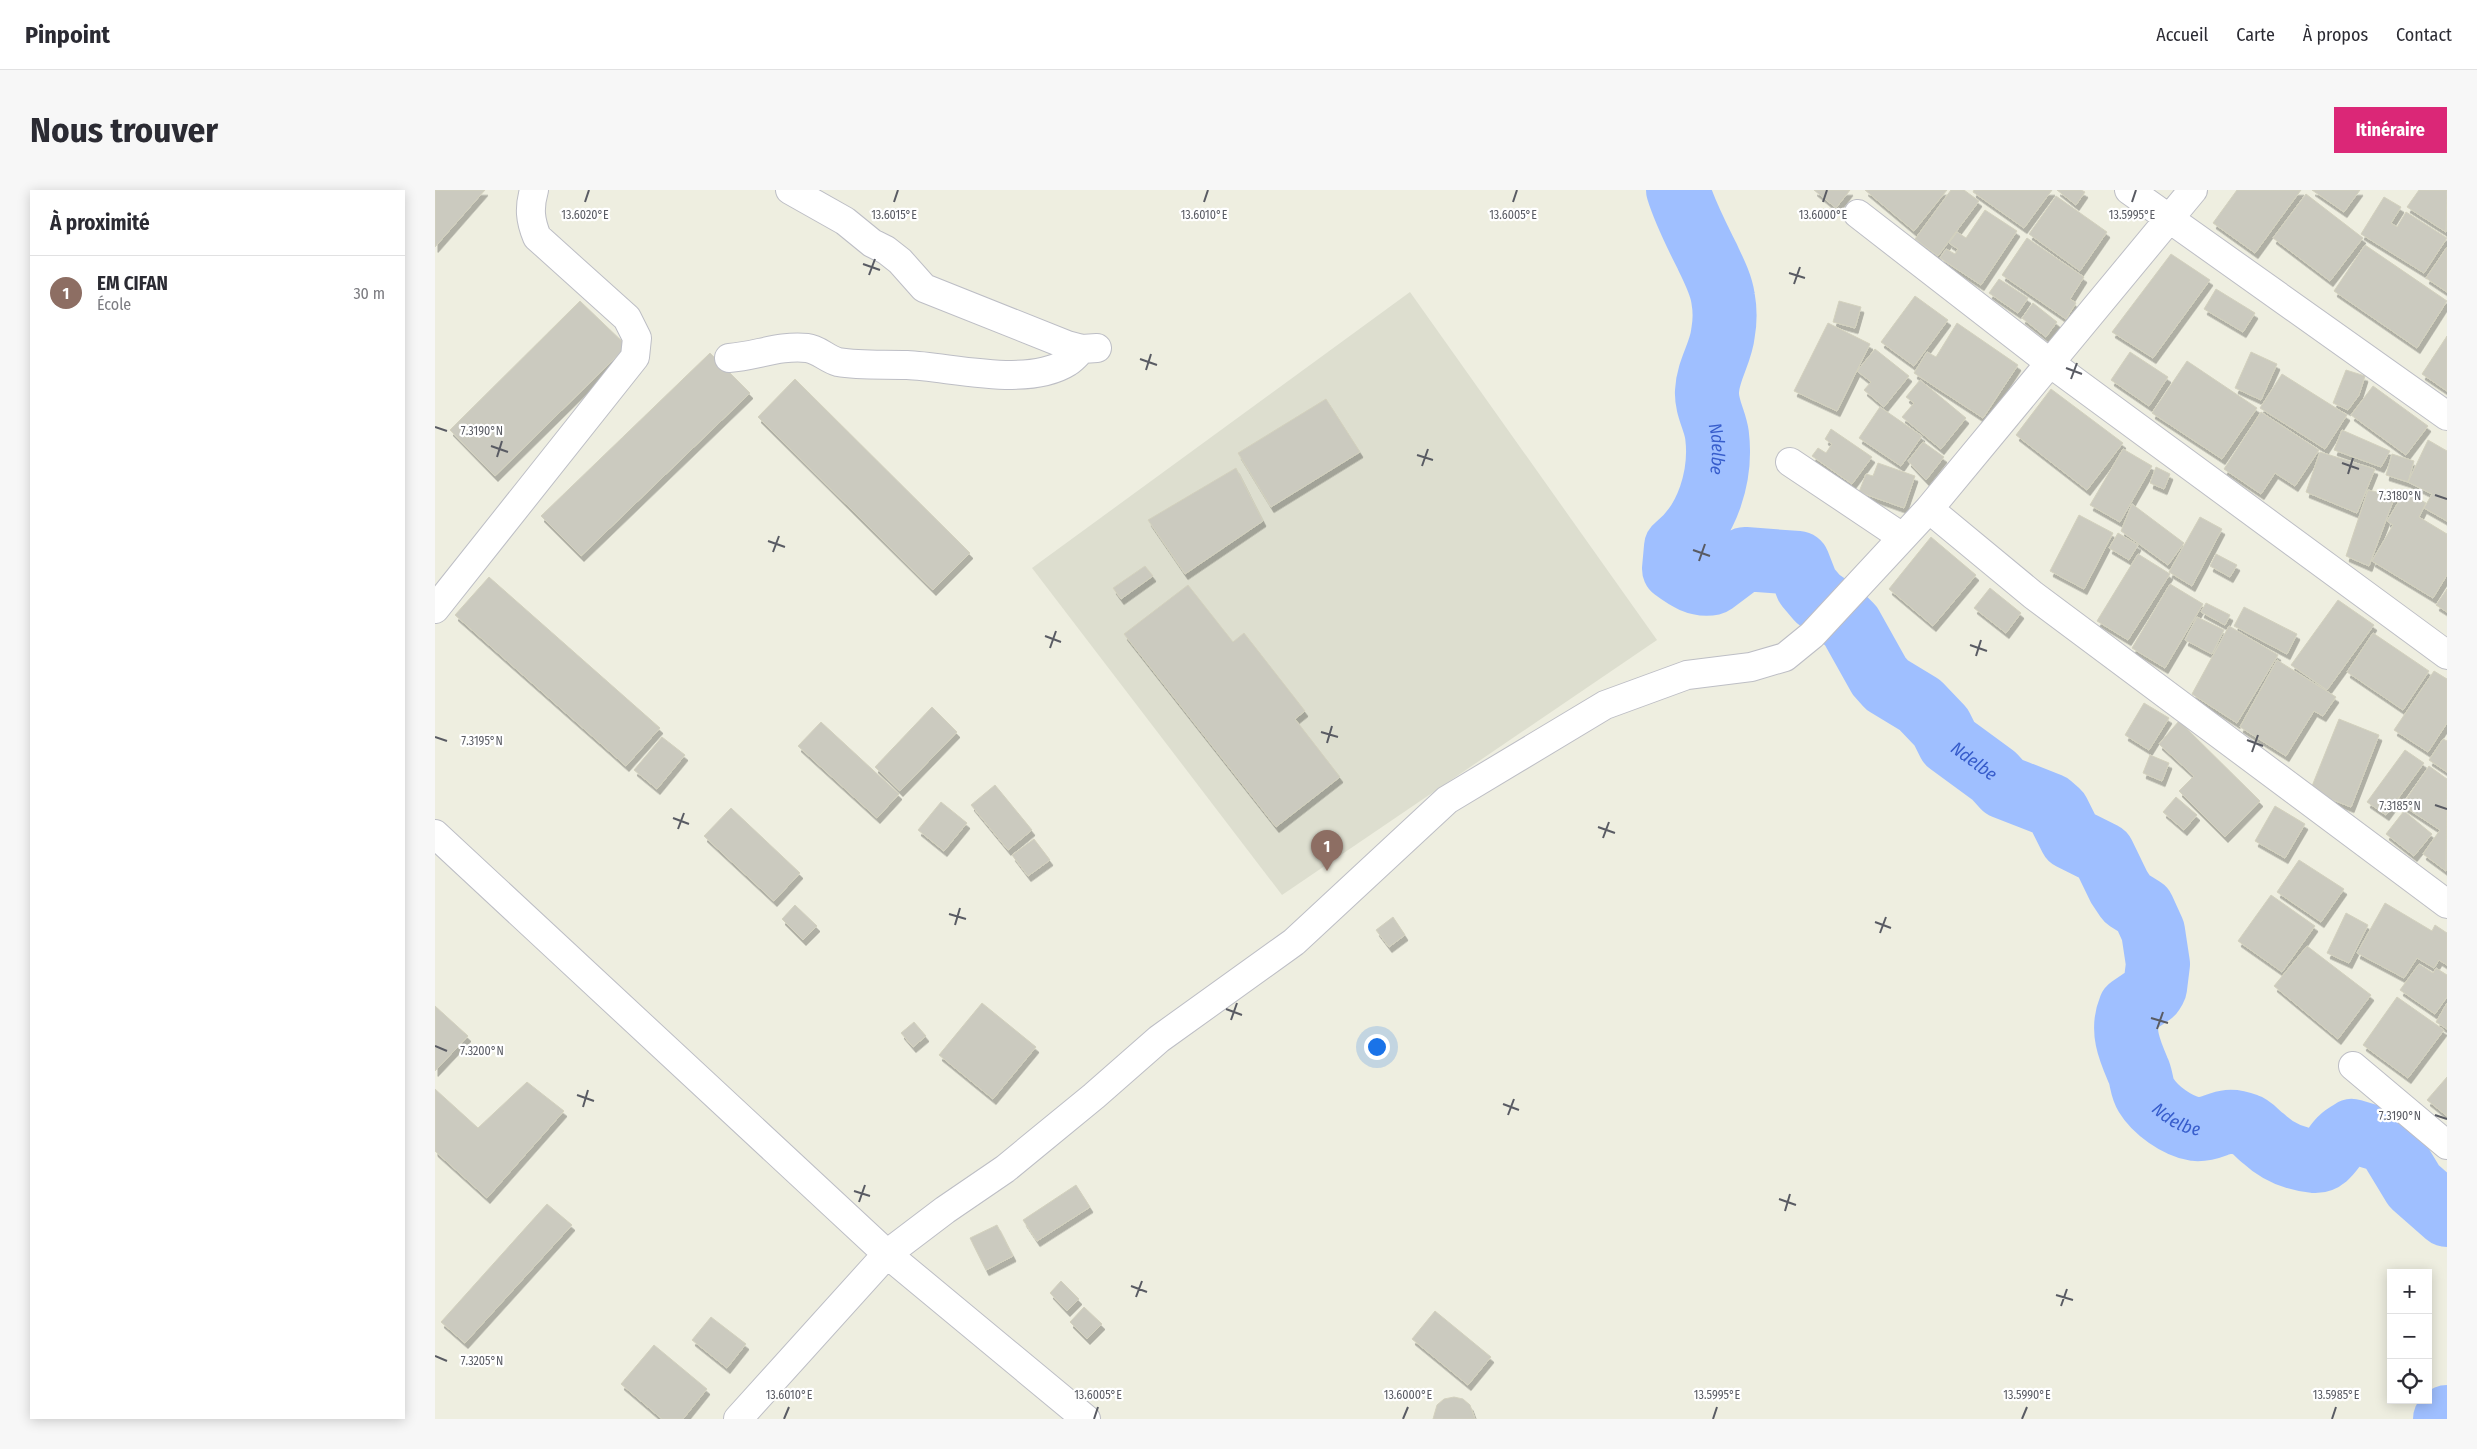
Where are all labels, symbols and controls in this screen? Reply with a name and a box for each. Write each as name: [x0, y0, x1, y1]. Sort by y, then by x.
text: Pinpoint: [25, 21, 110, 49]
text: Accueil: [2156, 24, 2208, 46]
text: Carte: [2236, 24, 2275, 46]
text: À propos: [2303, 24, 2368, 46]
text: Contact: [2396, 24, 2452, 46]
button: Itinéraire: [2334, 107, 2447, 153]
text: Nous trouver: [30, 109, 218, 151]
text: 13.6020°E: [561, 208, 609, 222]
text: 13.6015°E: [871, 208, 917, 222]
text: 13.6010°E: [1181, 208, 1228, 222]
text: 13.6005°E: [1489, 208, 1537, 222]
text: 13.6000°E: [1799, 208, 1848, 222]
text: 13.5995°E: [2109, 208, 2156, 222]
text: À proximité: [50, 210, 150, 236]
text: EM CIFAN: [97, 272, 168, 295]
text: 1: [63, 284, 69, 303]
text: 30 m: [353, 284, 385, 303]
text: École: [97, 295, 131, 314]
water label: Ndelbe: [1704, 421, 1729, 477]
text: 7.3190°N: [461, 424, 503, 438]
text: 7.3180°N: [2379, 489, 2421, 503]
text: 7.3195°N: [461, 734, 503, 748]
water label: Ndelbe: [1946, 737, 2002, 786]
text: 7.3185°N: [2379, 799, 2421, 813]
pin: 1: [1311, 830, 1343, 871]
your location: [1364, 1034, 1390, 1060]
text: 7.3200°N: [460, 1044, 504, 1058]
water label: Ndelbe: [2147, 1098, 2201, 1140]
text: 7.3190°N: [2379, 1109, 2421, 1123]
map controls: [2387, 1269, 2432, 1404]
button: +: [2387, 1269, 2432, 1314]
button: −: [2387, 1314, 2432, 1359]
text: 7.3205°N: [461, 1354, 503, 1368]
button: locate: [2387, 1359, 2432, 1404]
text: 13.6010°E: [766, 1388, 813, 1402]
text: 13.6005°E: [1074, 1388, 1122, 1402]
text: 13.6000°E: [1384, 1388, 1433, 1402]
text: 13.5995°E: [1694, 1388, 1741, 1402]
text: 13.5990°E: [2003, 1388, 2051, 1402]
text: 13.5985°E: [2313, 1388, 2360, 1402]

